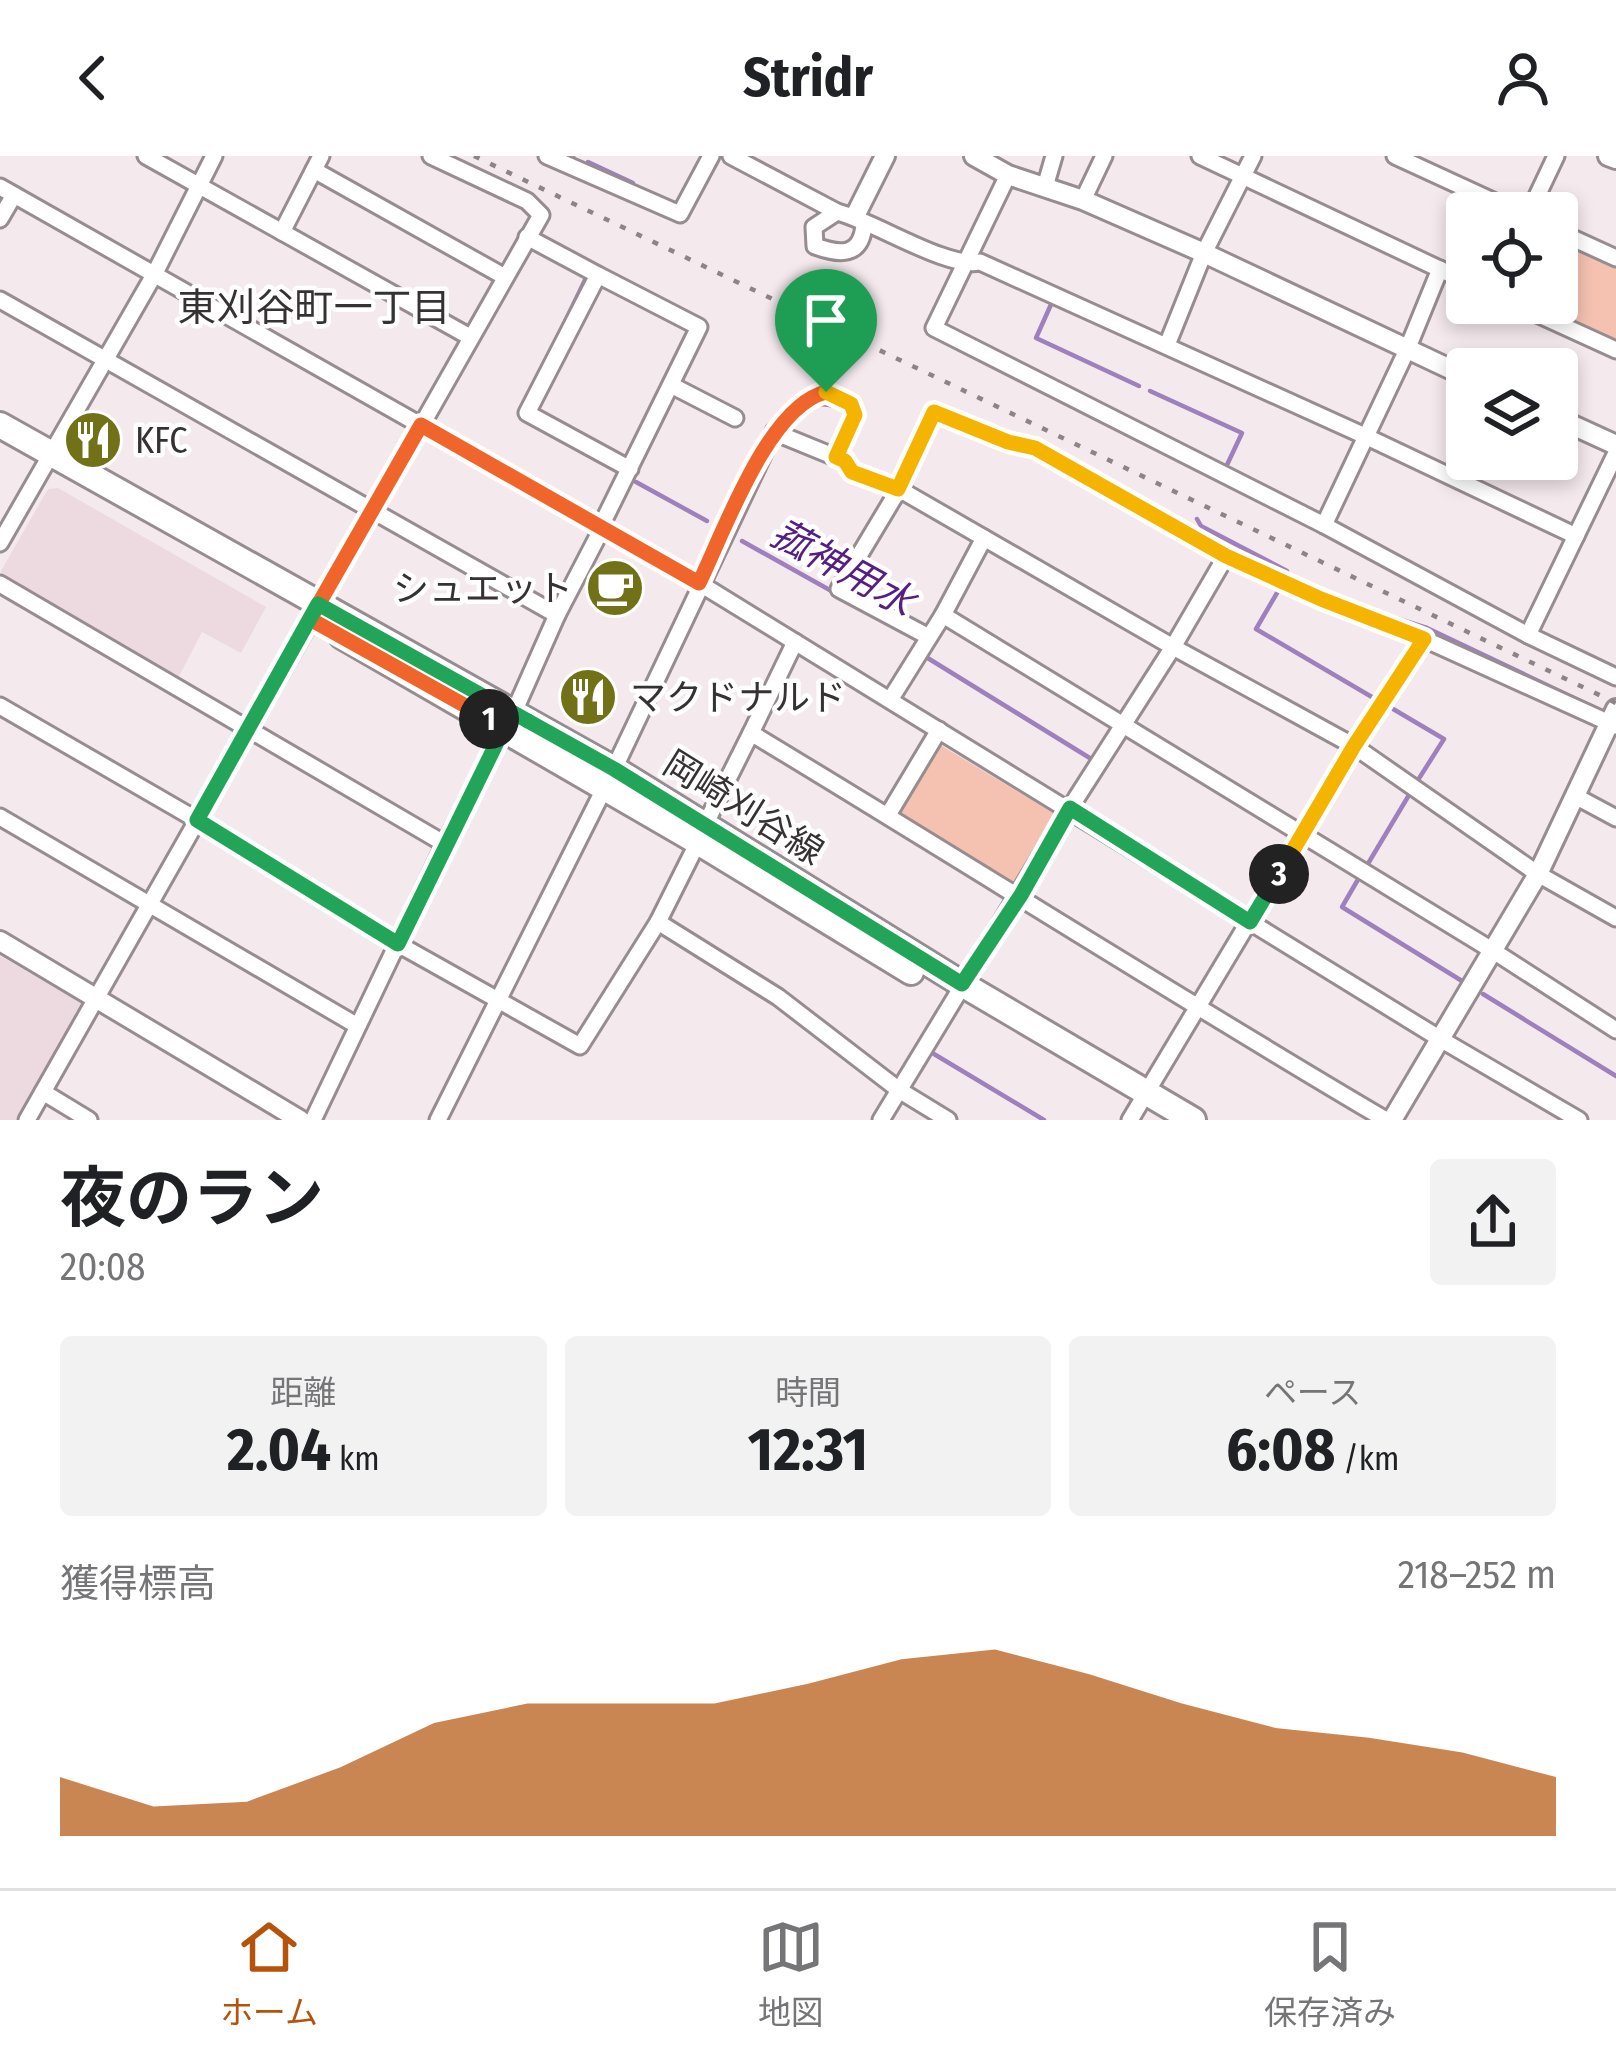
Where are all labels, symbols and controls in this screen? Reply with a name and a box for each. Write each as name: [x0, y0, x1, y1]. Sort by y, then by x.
icon: back: [60, 45, 126, 111]
icon: person: [1490, 45, 1556, 111]
text: Stridr: [743, 46, 873, 110]
map controls: [1446, 192, 1578, 480]
button: locate: [1446, 192, 1578, 324]
pin: [775, 269, 877, 392]
district label: 東刈谷町一丁目: [177, 285, 451, 331]
icon: arrive: [793, 287, 859, 353]
button: layers: [1446, 348, 1578, 480]
restaurant icon: KFC: [62, 409, 124, 471]
place label: KFC: [135, 419, 188, 463]
water label: 菰神用水: [763, 510, 925, 628]
cafe icon: シュエット: [584, 557, 646, 619]
place label: シュエット: [393, 567, 573, 611]
restaurant icon: マクドナルド: [557, 666, 619, 728]
place label: マクドナルド: [630, 676, 846, 720]
pin: 1: [459, 689, 519, 749]
text: 1: [482, 699, 496, 739]
street label: 岡崎刈谷線: [655, 741, 831, 874]
pin: 3: [1249, 844, 1309, 904]
text: 3: [1271, 854, 1287, 894]
text: 夜のラン: [60, 1159, 324, 1238]
button: share: [1430, 1159, 1556, 1285]
text: 20:08: [60, 1244, 146, 1290]
text: 距離: [270, 1373, 336, 1413]
text: 時間: [775, 1373, 841, 1413]
text: ペース: [1264, 1373, 1361, 1413]
text: 2.04: [227, 1414, 331, 1486]
text: 12:31: [748, 1414, 868, 1486]
text: 6:08: [1226, 1414, 1335, 1486]
text: km: [331, 1439, 380, 1479]
text: /km: [1335, 1439, 1399, 1479]
text: 218–252 m: [1398, 1552, 1556, 1598]
text: 獲得標高: [60, 1561, 216, 1607]
tab: ホーム: [220, 1914, 318, 2034]
tab: 地図: [758, 1914, 824, 2034]
tab: 保存済み: [1264, 1914, 1396, 2034]

